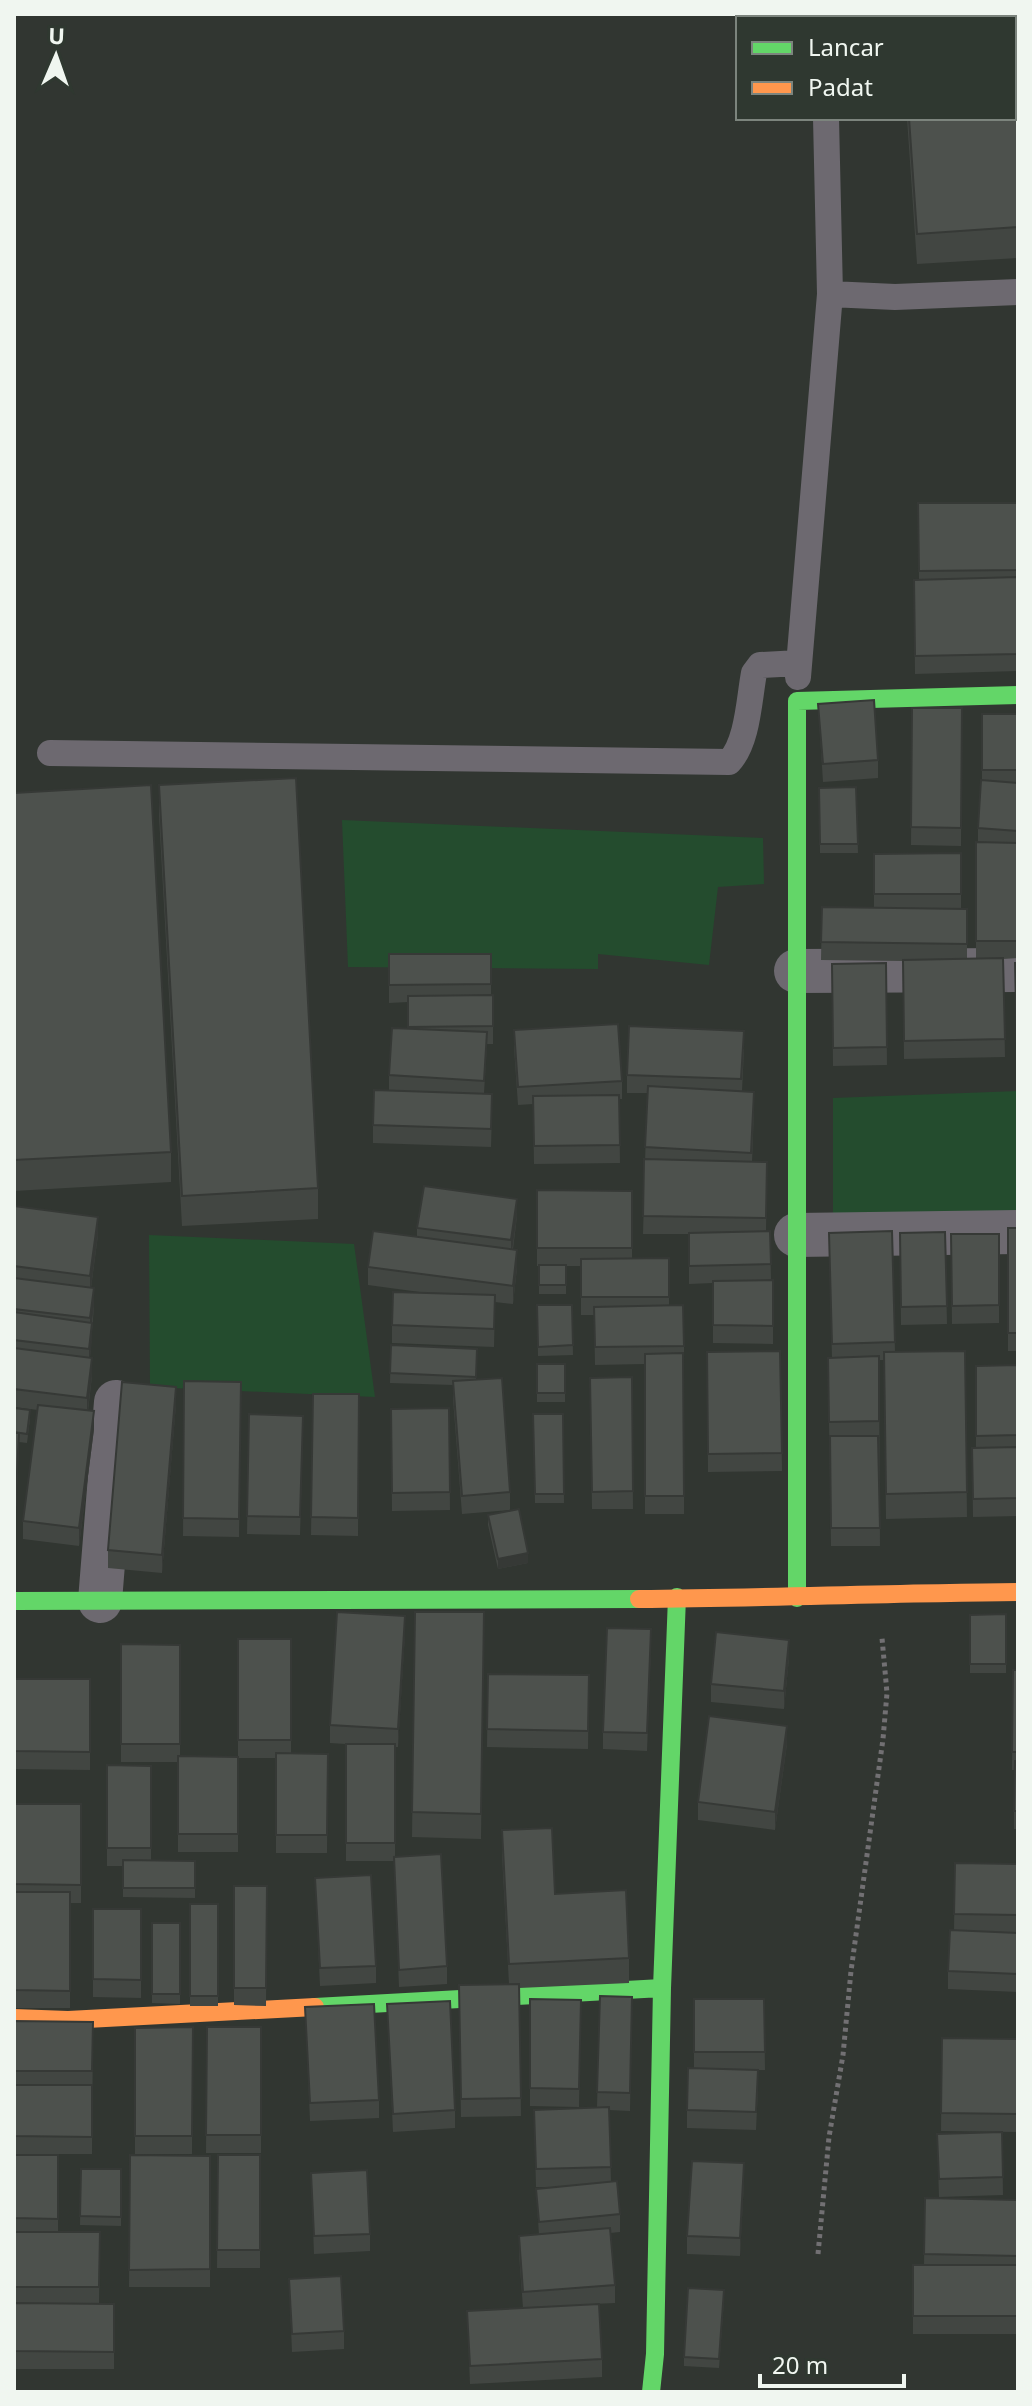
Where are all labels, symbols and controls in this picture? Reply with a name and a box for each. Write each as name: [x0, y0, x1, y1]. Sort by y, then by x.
north arrow: [16, 16, 96, 96]
legend: [736, 16, 1016, 120]
text: U: [48, 20, 66, 50]
text: Lancar: [808, 30, 884, 63]
text: Padat: [808, 70, 873, 103]
scale bar: [760, 2338, 904, 2388]
text: 20 m: [772, 2348, 828, 2381]

